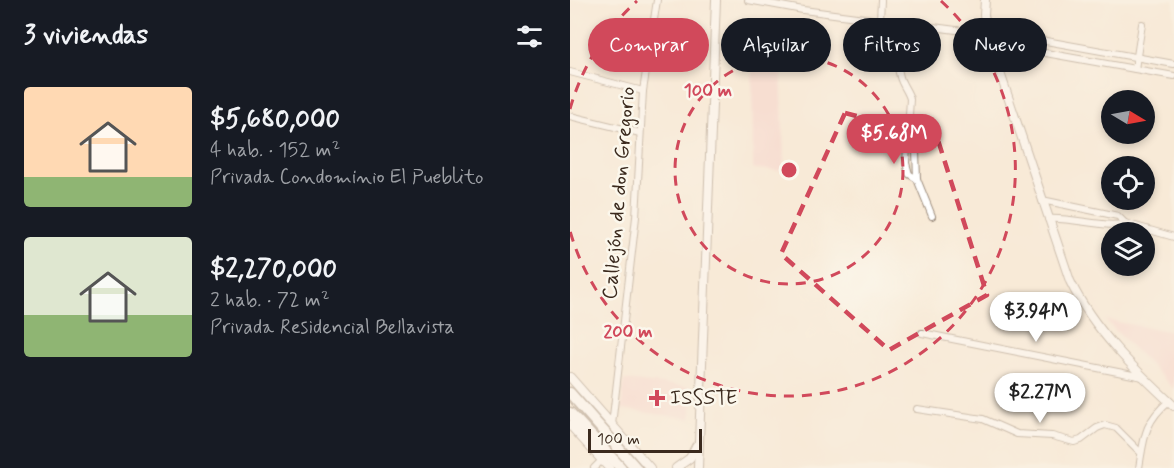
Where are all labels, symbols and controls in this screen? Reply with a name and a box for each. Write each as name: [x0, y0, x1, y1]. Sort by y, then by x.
chip: Comprar: [588, 18, 709, 72]
chip: Alquilar: [721, 18, 831, 72]
chip: Filtros: [843, 18, 941, 72]
chip: Nuevo: [953, 18, 1047, 72]
text: 3 viviendas: [24, 19, 148, 53]
icon: filters: [513, 20, 546, 53]
text: 100 m: [684, 79, 732, 103]
street label: Callejón de don Gregorio: [596, 85, 642, 301]
north arrow: [1101, 90, 1155, 144]
map controls: [1101, 90, 1155, 276]
text: $5,680,000: [210, 103, 340, 137]
icon: home: [72, 111, 144, 183]
pin: $5.68M: [845, 114, 943, 165]
text: $5.68M: [861, 120, 927, 147]
text: 4 hab. · 152 m²: [210, 137, 340, 164]
button: locate: [1101, 156, 1155, 210]
centre of rings: [779, 160, 799, 180]
text: Privada Condominio El Pueblito: [210, 164, 484, 191]
button: layers: [1101, 222, 1155, 276]
text: $2,270,000: [210, 253, 337, 287]
icon: home: [72, 261, 144, 333]
text: 2 hab. · 72 m²: [210, 287, 330, 314]
pin: $3.94M: [987, 292, 1085, 343]
text: $3.94M: [1004, 298, 1068, 325]
text: Privada Residencial Bellavista: [210, 314, 454, 341]
text: 200 m: [603, 320, 653, 344]
pin: $2.27M: [991, 373, 1089, 424]
text: $2.27M: [1008, 379, 1072, 406]
place label: ISSSTE: [670, 384, 738, 412]
marker: ISSSTE: [648, 389, 666, 407]
scale bar: [588, 426, 702, 454]
text: 100 m: [597, 429, 640, 450]

